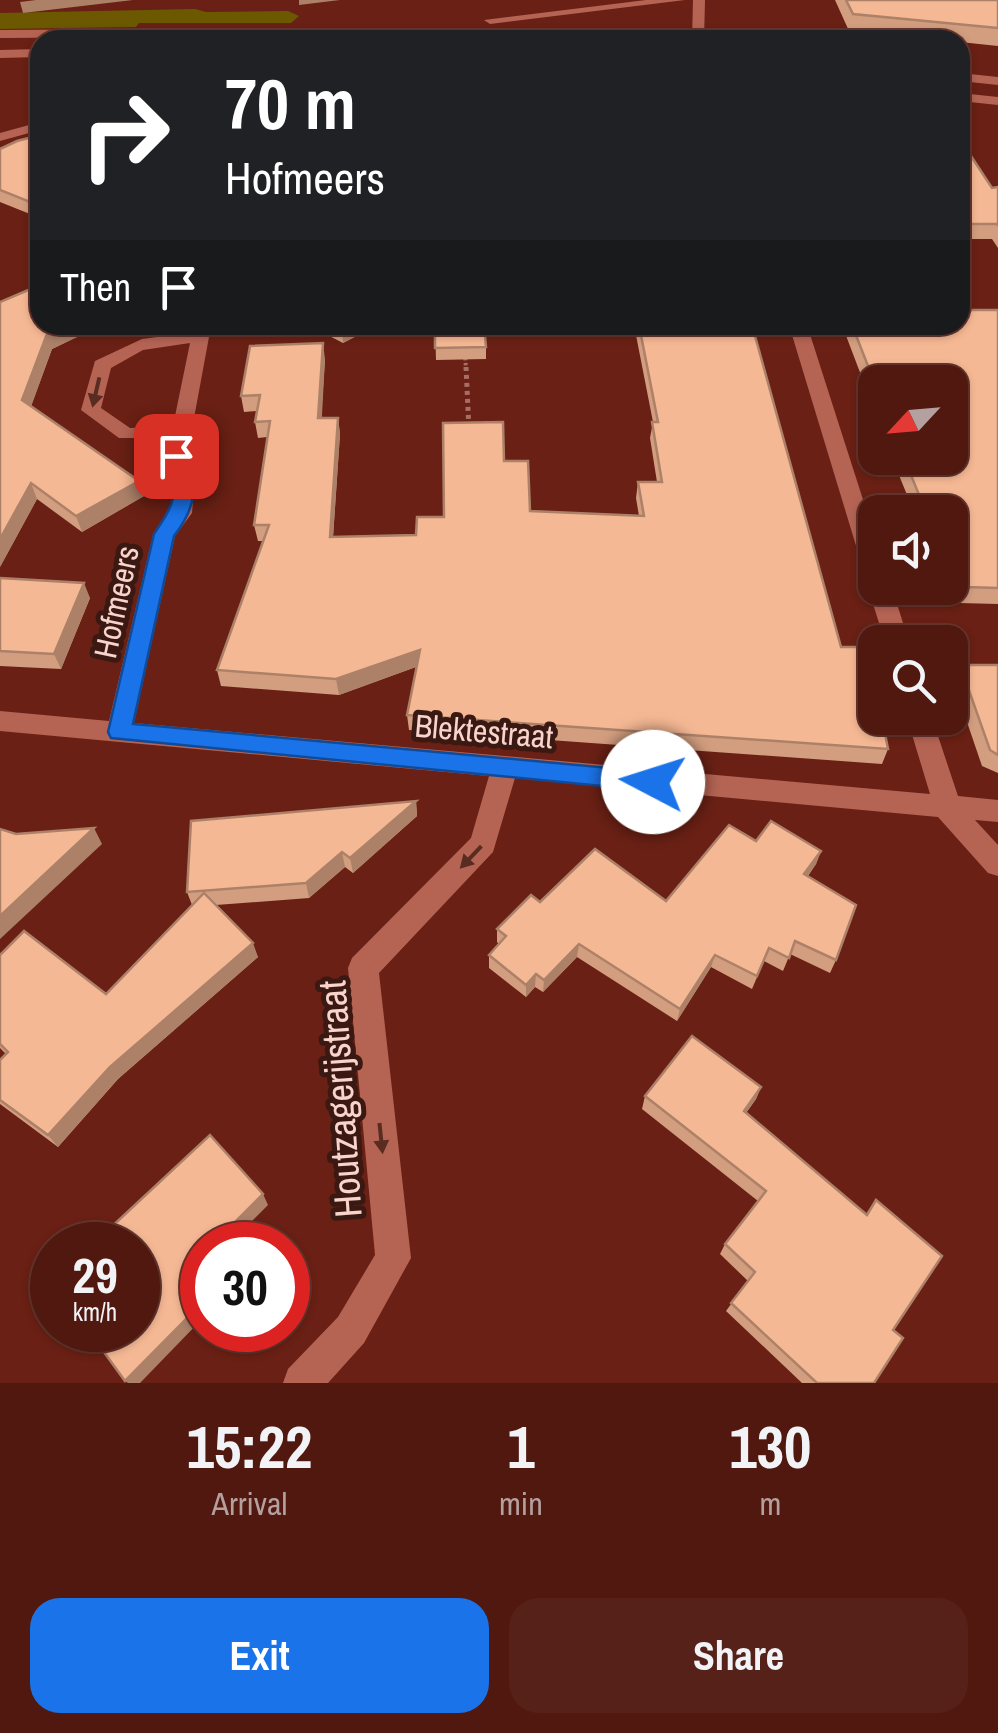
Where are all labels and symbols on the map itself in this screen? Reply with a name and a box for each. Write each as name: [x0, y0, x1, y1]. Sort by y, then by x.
north arrow: [858, 365, 968, 475]
one-way arrow: [87, 377, 103, 408]
pin: [134, 414, 219, 499]
street label: Hofmeers: [83, 542, 149, 662]
street label: Blektestraat: [413, 704, 555, 758]
position arrow: [601, 730, 705, 834]
one-way arrow: [459, 845, 483, 869]
street label: Houtzagerijstraat: [306, 979, 374, 1219]
one-way arrow: [373, 1122, 389, 1154]
speed limit sign: 30: [180, 1222, 310, 1352]

